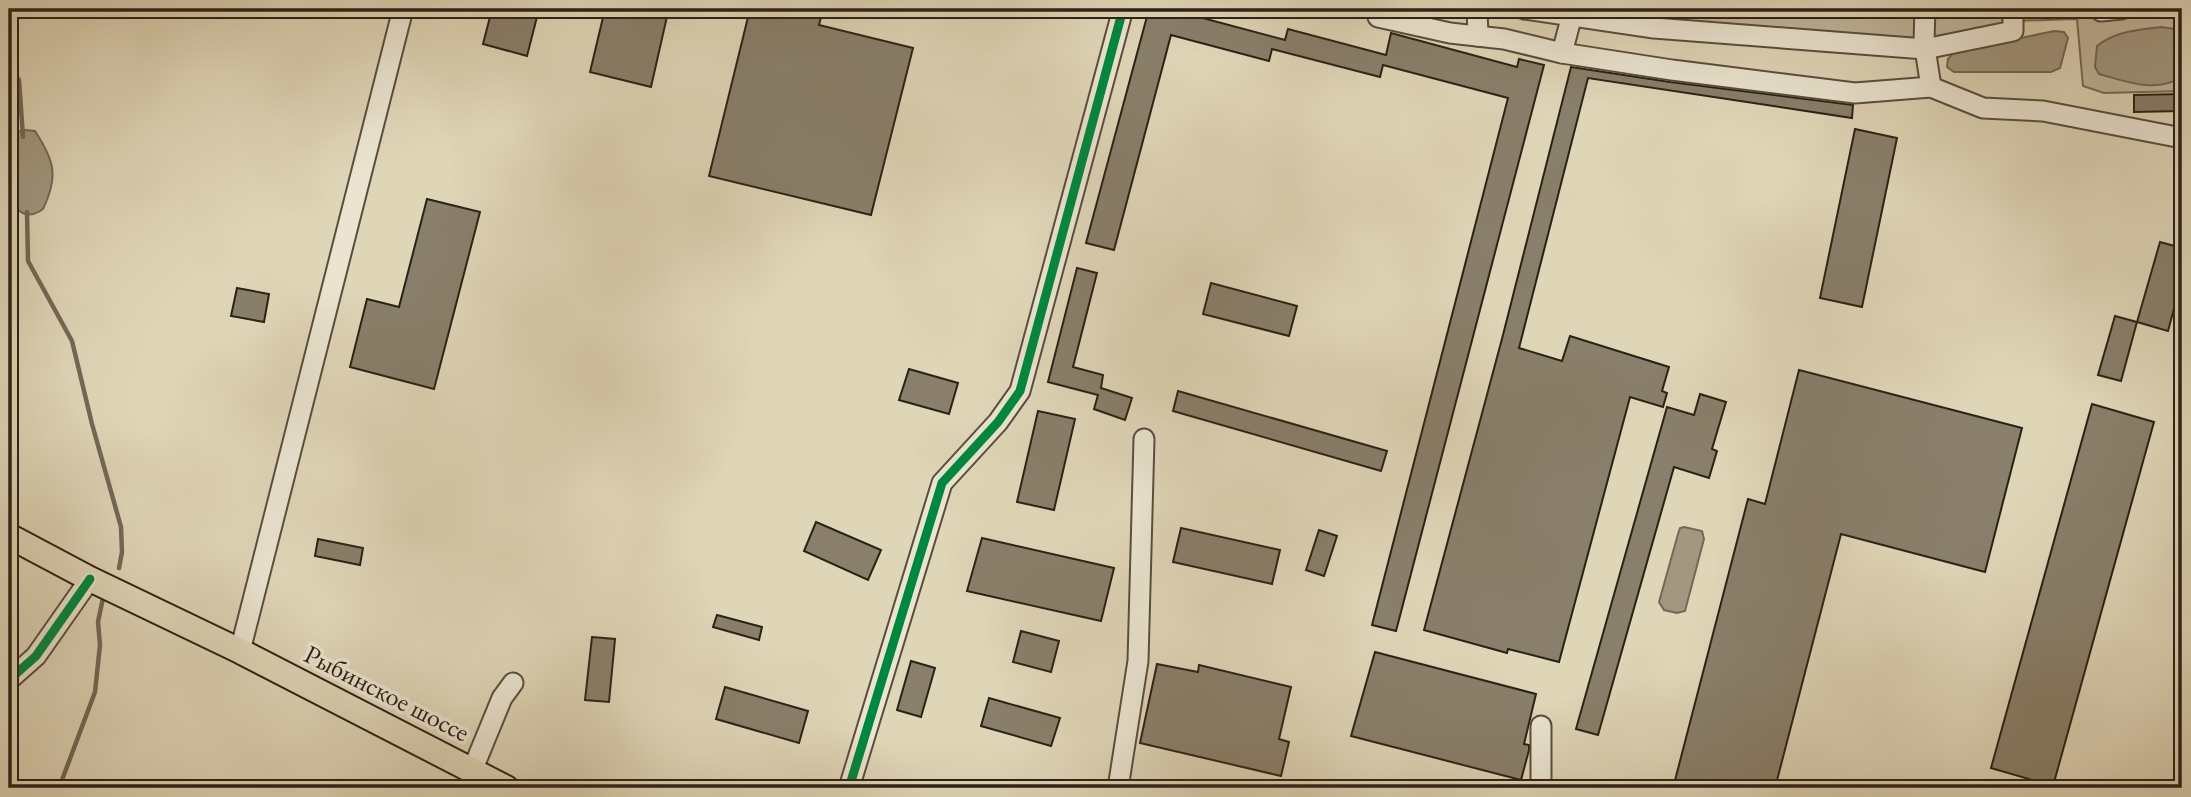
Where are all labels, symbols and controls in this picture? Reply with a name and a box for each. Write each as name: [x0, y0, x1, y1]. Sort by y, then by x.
street label: Рыбинское шоссе: [299, 637, 475, 749]

